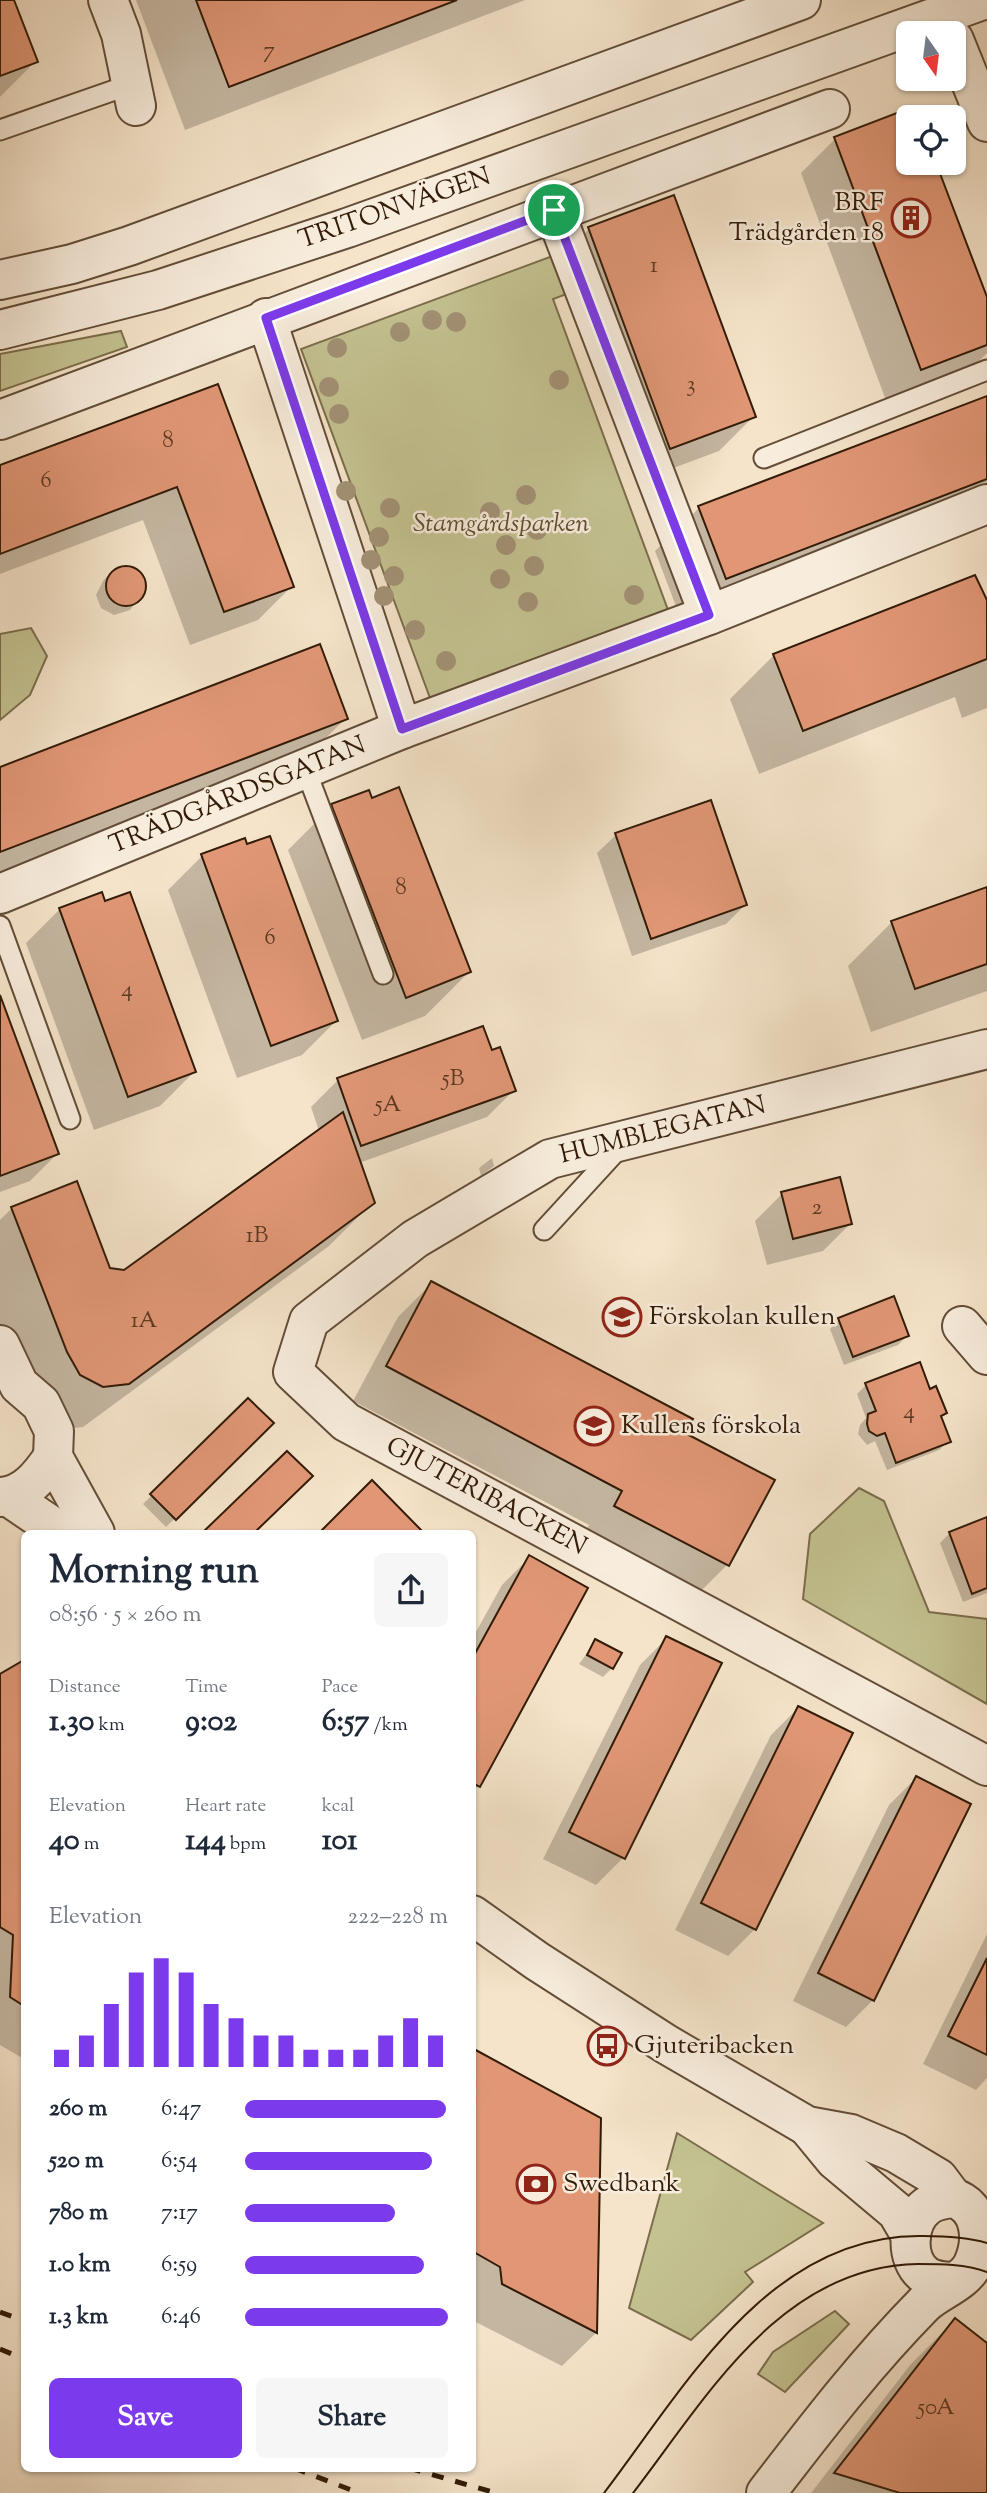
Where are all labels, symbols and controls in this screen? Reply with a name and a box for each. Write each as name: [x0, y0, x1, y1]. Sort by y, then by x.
north arrow: [896, 21, 966, 91]
map controls: [896, 21, 966, 175]
house number: 7: [263, 35, 275, 68]
button: locate: [896, 105, 966, 175]
street label: TRITONVÄGEN: [294, 159, 496, 259]
pin: [524, 180, 584, 240]
place label: BRF Trädgården 18: [729, 185, 884, 252]
icon: arrive: [535, 191, 573, 229]
building icon: BRF Trädgården 18: [890, 197, 932, 239]
house number: 1: [650, 250, 658, 283]
house number: 3: [686, 369, 696, 402]
house number: 8: [162, 425, 174, 458]
house number: 6: [40, 465, 52, 498]
park label: Stamgårdsparken: [413, 506, 589, 543]
street label: TRÄDGÅRDSGATAN: [104, 728, 372, 864]
house number: 8: [395, 872, 407, 905]
house number: 6: [264, 922, 276, 955]
house number: 4: [121, 974, 133, 1007]
house number: 5B: [440, 1063, 464, 1096]
street label: HUMBLEGATAN: [556, 1087, 770, 1175]
house number: 5A: [373, 1089, 402, 1122]
house number: 2: [812, 1192, 823, 1225]
house number: 1B: [246, 1220, 268, 1253]
school or university icon: Förskolan kullen: [601, 1296, 643, 1338]
place label: Förskolan kullen: [649, 1299, 836, 1336]
house number: 1A: [131, 1305, 158, 1338]
house number: 4: [903, 1396, 915, 1429]
school or university icon: Kullens förskola: [573, 1405, 615, 1447]
place label: Kullens förskola: [621, 1408, 801, 1445]
street label: GJUTERIBACKEN: [379, 1428, 593, 1566]
text: Morning run: [49, 1546, 259, 1600]
button: share: [374, 1553, 448, 1627]
text: 08:56 · 5 × 260 m: [49, 1599, 202, 1632]
text: Distance: [49, 1674, 121, 1701]
text: Time: [185, 1674, 228, 1701]
text: Pace: [322, 1674, 358, 1701]
text: 1.30: [49, 1701, 94, 1744]
text: 9:02: [185, 1701, 237, 1744]
text: 6:57: [322, 1701, 369, 1744]
text: km: [94, 1712, 125, 1739]
text: /km: [369, 1712, 408, 1739]
text: Elevation: [49, 1793, 126, 1820]
text: Heart rate: [185, 1793, 266, 1820]
text: kcal: [322, 1793, 354, 1820]
text: 40: [49, 1820, 80, 1863]
text: 144: [185, 1820, 226, 1863]
text: 101: [322, 1820, 357, 1863]
text: m: [80, 1831, 100, 1858]
text: bpm: [226, 1831, 266, 1858]
text: Elevation: [49, 1901, 142, 1934]
text: 222–228 m: [347, 1901, 448, 1934]
bus stop icon: Gjuteribacken: [586, 2025, 628, 2067]
place label: Gjuteribacken: [634, 2028, 794, 2065]
text: 260 m: [49, 2093, 107, 2126]
text: 6:47: [161, 2093, 201, 2126]
text: 520 m: [49, 2145, 104, 2178]
text: 6:54: [161, 2145, 198, 2178]
bank icon: Swedbank: [515, 2163, 557, 2205]
place label: Swedbank: [563, 2166, 680, 2203]
text: 780 m: [49, 2197, 108, 2230]
text: 7:17: [161, 2197, 198, 2230]
text: 1.0 km: [49, 2249, 111, 2282]
text: 6:59: [161, 2249, 197, 2282]
text: 1.3 km: [49, 2301, 108, 2334]
text: 6:46: [161, 2301, 201, 2334]
button: Save: [49, 2378, 242, 2458]
button: Share: [256, 2378, 448, 2458]
house number: 50A: [915, 2392, 955, 2425]

